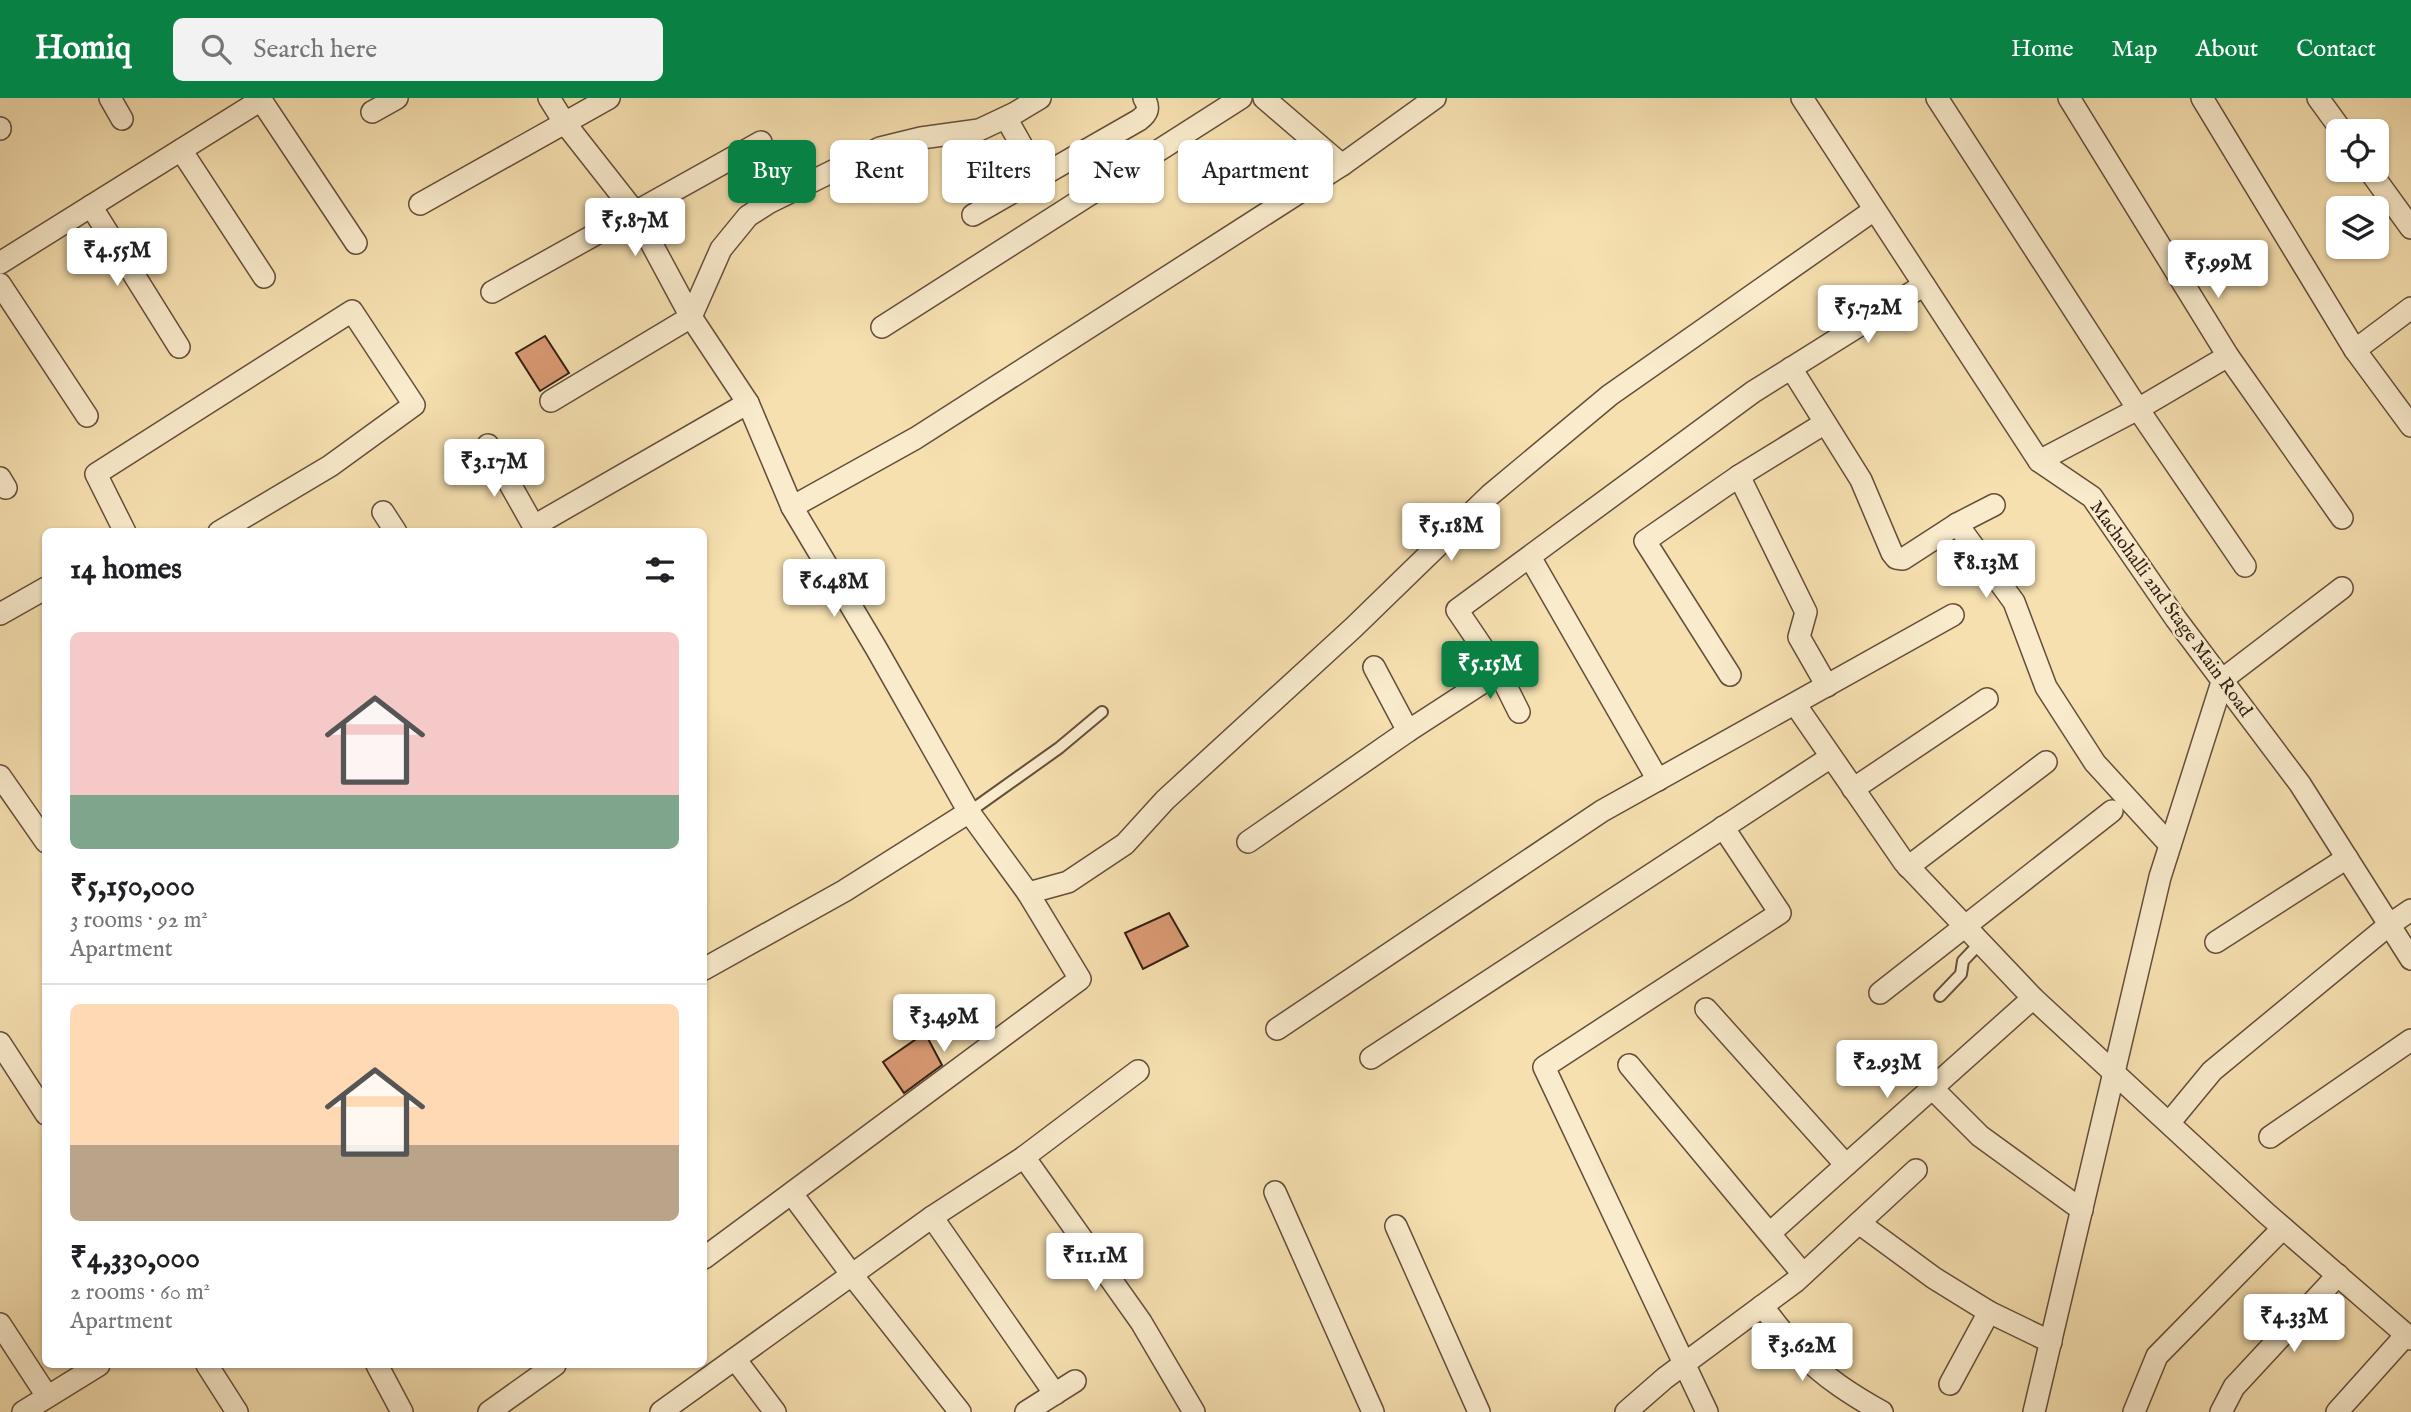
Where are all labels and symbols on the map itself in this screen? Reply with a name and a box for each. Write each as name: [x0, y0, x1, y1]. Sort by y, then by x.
pin: ₹5.87M: [578, 198, 692, 258]
pin: ₹4.55M: [60, 228, 174, 288]
pin: ₹5.99M: [2161, 240, 2275, 300]
pin: ₹5.72M: [1811, 286, 1925, 345]
pin: ₹3.17M: [437, 440, 551, 499]
street label: Machohalli 2nd Stage Main Road: [2084, 496, 2258, 723]
pin: ₹5.18M: [1394, 504, 1508, 563]
pin: ₹8.13M: [1929, 540, 2043, 600]
pin: ₹6.48M: [777, 560, 891, 619]
pin: ₹5.15M: [1433, 642, 1547, 701]
pin: ₹3.49M: [887, 995, 1001, 1054]
pin: ₹2.93M: [1830, 1040, 1944, 1100]
pin: ₹11.1M: [1038, 1234, 1152, 1293]
pin: ₹4.33M: [2237, 1294, 2351, 1354]
pin: ₹3.62M: [1745, 1324, 1859, 1383]

